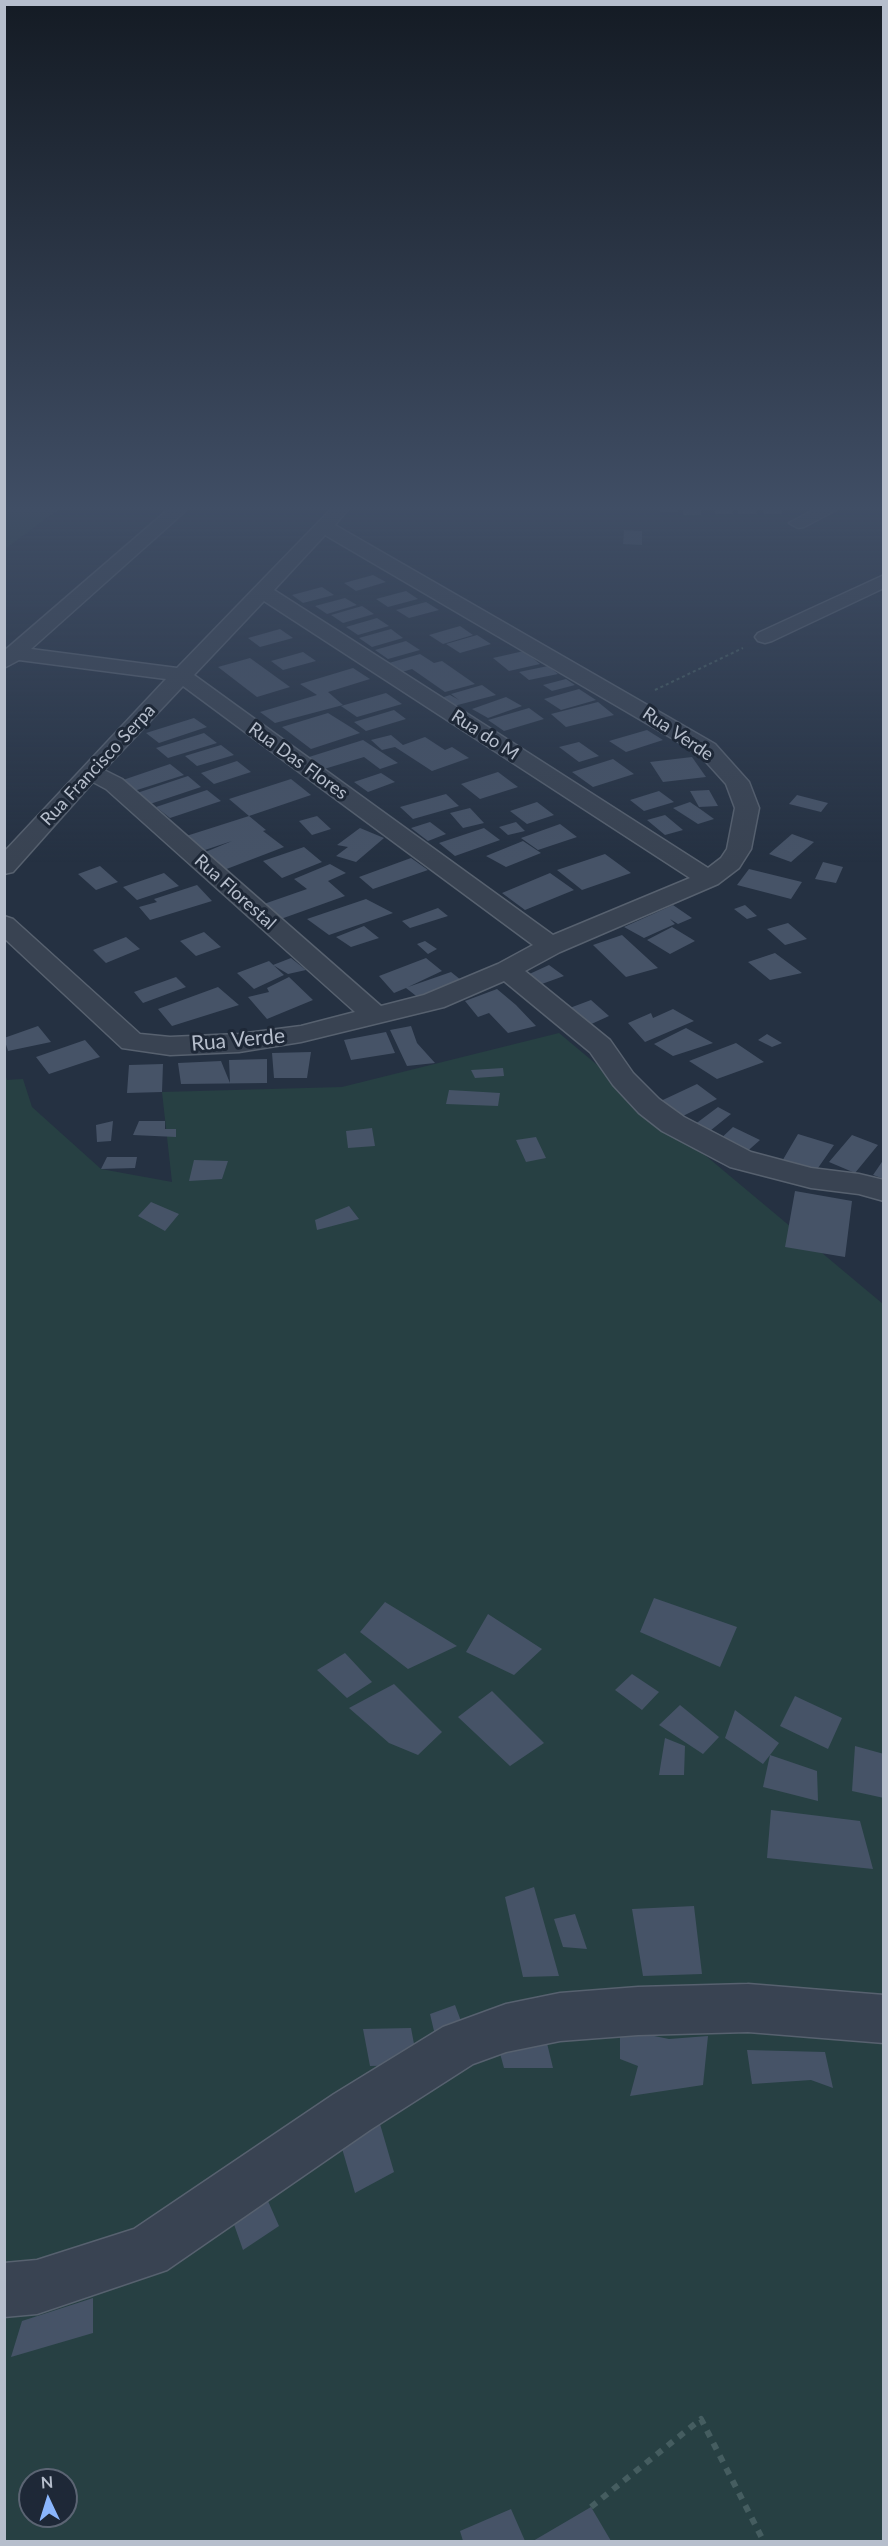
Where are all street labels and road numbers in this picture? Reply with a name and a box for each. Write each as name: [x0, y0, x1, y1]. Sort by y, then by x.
street label: Rua Francisco Serpa: [36, 700, 160, 830]
street label: Rua Verde: [639, 703, 717, 765]
street label: Rua do M: [447, 705, 523, 765]
street label: Rua Das Flores: [244, 718, 352, 804]
street label: Rua Florestal: [190, 850, 280, 934]
street label: Rua Verde: [190, 1023, 286, 1057]

